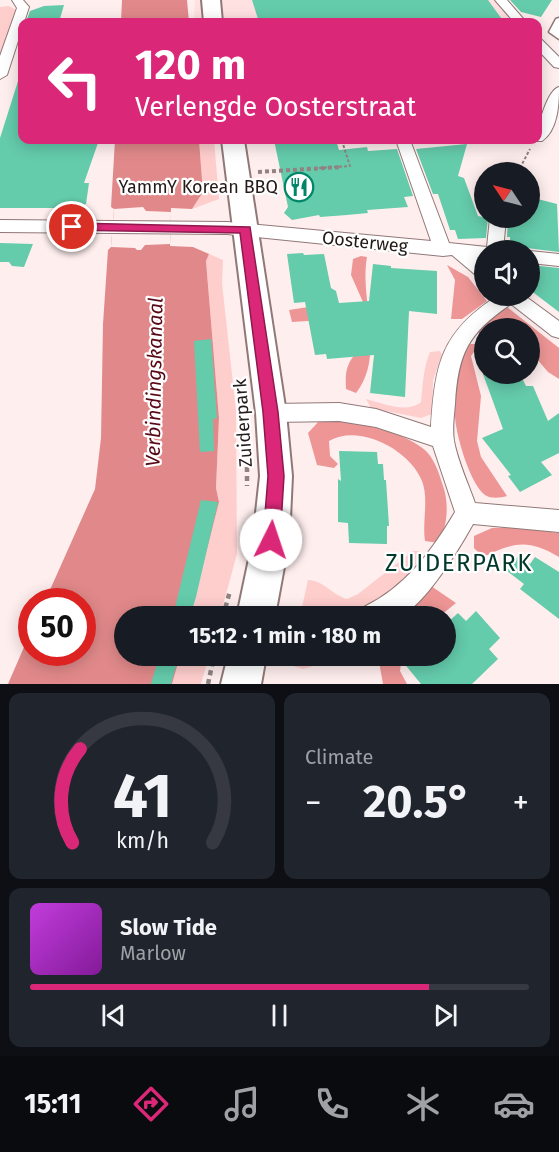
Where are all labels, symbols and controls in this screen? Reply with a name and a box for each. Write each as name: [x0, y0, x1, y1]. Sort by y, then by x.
text: 120 m: [135, 40, 246, 90]
icon: left: [36, 42, 114, 120]
text: Verlengde Oosterstraat: [135, 91, 416, 123]
north arrow: [474, 162, 540, 228]
map controls: [474, 162, 540, 384]
restaurant icon: YammY Korean BBQ: [283, 171, 315, 203]
place label: YammY Korean BBQ: [119, 176, 278, 198]
pin: [46, 201, 97, 252]
icon: arrive: [55, 210, 88, 243]
street label: Oosterweg: [321, 227, 410, 258]
button: sound: [474, 240, 540, 306]
water label: Verbindingskanaal: [141, 297, 167, 467]
button: search: [474, 318, 540, 384]
street label: Zuiderpark: [229, 377, 257, 468]
position arrow: [239, 508, 303, 572]
district label: ZUIDERPARK: [385, 549, 533, 577]
speed limit sign: 50: [18, 588, 96, 666]
text: 15:12 · 1 min · 180 m: [189, 622, 381, 649]
text: Climate: [305, 745, 373, 769]
text: 41: [112, 759, 172, 834]
text: 20.5°: [363, 775, 471, 829]
text: −: [305, 783, 322, 823]
text: +: [513, 783, 529, 823]
text: km/h: [115, 828, 169, 854]
text: Slow Tide: [120, 914, 217, 941]
text: Marlow: [120, 941, 186, 965]
icon: previous: [97, 999, 130, 1032]
icon: pause: [263, 999, 296, 1032]
icon: next: [429, 999, 462, 1032]
icon: directions: [130, 1083, 172, 1125]
icon: music: [221, 1083, 263, 1125]
icon: phone: [311, 1083, 353, 1125]
icon: climate: [402, 1083, 444, 1125]
icon: car: [493, 1083, 535, 1125]
text: 15:11: [24, 1088, 81, 1120]

